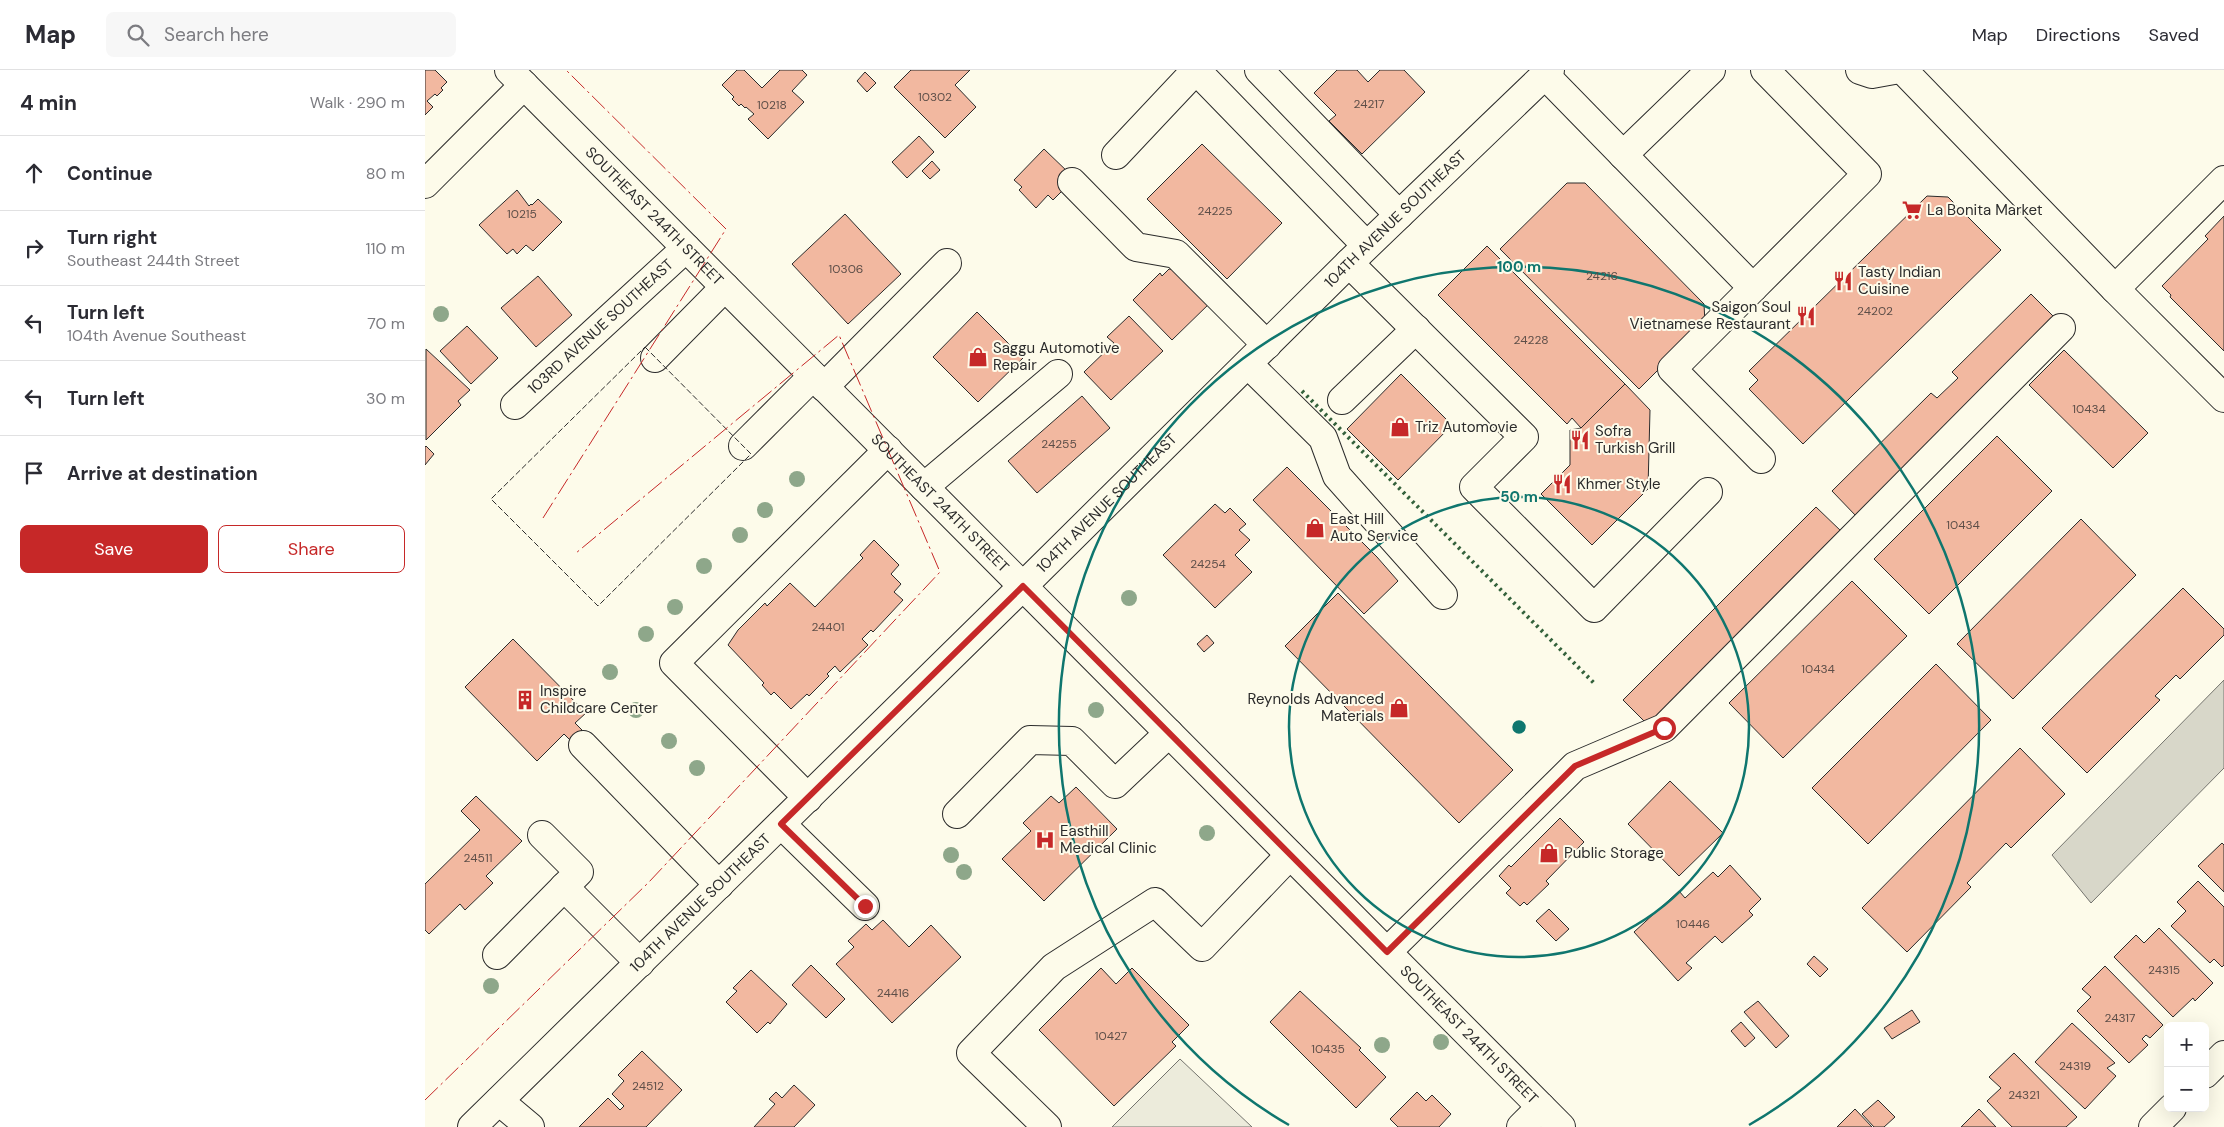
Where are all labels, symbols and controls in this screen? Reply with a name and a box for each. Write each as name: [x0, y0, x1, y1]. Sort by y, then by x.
search box: [106, 12, 456, 57]
text: Map: [25, 19, 76, 50]
icon: search: [124, 21, 152, 49]
text: Search here: [164, 22, 269, 47]
text: Map: [1972, 23, 2008, 47]
text: Directions: [2036, 23, 2121, 47]
text: Saved: [2149, 23, 2199, 47]
text: 4 min: [20, 89, 77, 117]
house number: 10302: [918, 89, 952, 105]
text: Walk · 290 m: [310, 92, 405, 113]
house number: 24217: [1353, 96, 1385, 112]
house number: 10218: [757, 97, 787, 113]
street label: SOUTHEAST 244TH STREET: [581, 142, 728, 290]
street label: 104TH AVENUE SOUTHEAST: [1320, 146, 1471, 292]
icon: ahead: [20, 159, 48, 187]
text: Continue: [67, 161, 153, 186]
text: 80 m: [366, 163, 405, 184]
supermarket icon: La Bonita Market: [1901, 199, 1923, 221]
place label: La Bonita Market: [1927, 200, 2043, 220]
house number: 24225: [1197, 203, 1233, 219]
house number: 10215: [507, 206, 537, 222]
text: Turn right: [67, 225, 157, 250]
icon: right: [20, 234, 48, 262]
text: 110 m: [366, 238, 405, 259]
text: Southeast 244th Street: [67, 250, 240, 271]
street label: 103RD AVENUE SOUTHEAST: [523, 255, 678, 398]
text: 100 m: [1497, 257, 1541, 277]
house number: 10306: [829, 261, 863, 277]
place label: Tasty Indian Cuisine: [1858, 262, 1941, 299]
house number: 24216: [1586, 268, 1618, 284]
restaurant icon: Tasty Indian Cuisine: [1832, 270, 1854, 292]
place label: Saigon Soul Vietnamese Restaurant: [1630, 297, 1791, 334]
text: Turn left: [67, 300, 145, 325]
house number: 24202: [1857, 303, 1893, 319]
restaurant icon: Saigon Soul Vietnamese Restaurant: [1795, 305, 1817, 327]
icon: left: [20, 309, 48, 337]
text: 70 m: [367, 313, 405, 334]
text: 104th Avenue Southeast: [67, 325, 246, 346]
house number: 24228: [1514, 332, 1548, 348]
place label: Saggu Automotive Repair: [993, 338, 1120, 375]
shop icon: Saggu Automotive Repair: [967, 346, 989, 368]
icon: left: [20, 384, 48, 412]
text: Turn left: [67, 386, 145, 411]
text: 30 m: [366, 388, 405, 409]
house number: 10434: [2072, 401, 2106, 417]
shop icon: Triz Automovie: [1389, 416, 1411, 438]
place label: Triz Automovie: [1415, 417, 1517, 437]
place label: Sofra Turkish Grill: [1595, 421, 1675, 458]
street label: SOUTHEAST 244TH STREET: [867, 429, 1013, 577]
street label: 104TH AVENUE SOUTHEAST: [1032, 429, 1181, 577]
restaurant icon: Sofra Turkish Grill: [1569, 429, 1591, 451]
house number: 24255: [1041, 436, 1077, 452]
icon: arrive: [20, 459, 48, 487]
text: Arrive at destination: [67, 461, 258, 486]
restaurant icon: Khmer Style: [1551, 473, 1573, 495]
place label: Khmer Style: [1577, 474, 1661, 494]
text: 50 m: [1500, 487, 1538, 507]
place label: East Hill Auto Service: [1330, 509, 1418, 546]
shop icon: East Hill Auto Service: [1304, 517, 1326, 539]
house number: 10434: [1946, 517, 1980, 533]
button: Save: [20, 525, 208, 573]
button: Share: [218, 525, 405, 573]
house number: 24254: [1190, 556, 1226, 572]
house number: 24401: [811, 619, 845, 635]
house number: 10434: [1801, 661, 1835, 677]
place label: Inspire Childcare Center: [540, 681, 658, 718]
building icon: Inspire Childcare Center: [514, 689, 536, 711]
place label: Reynolds Advanced Materials: [1247, 689, 1384, 726]
shop icon: Reynolds Advanced Materials: [1388, 697, 1410, 719]
route start: [1653, 717, 1676, 740]
centre of rings: [1510, 718, 1528, 736]
place label: Easthill Medical Clinic: [1060, 821, 1157, 858]
street label: 104TH AVENUE SOUTHEAST: [626, 829, 775, 976]
hospital icon: Easthill Medical Clinic: [1034, 829, 1056, 851]
shop icon: Public Storage: [1538, 842, 1560, 864]
place label: Public Storage: [1564, 843, 1664, 863]
house number: 24511: [464, 850, 492, 866]
route end: [854, 895, 877, 918]
house number: 10446: [1676, 916, 1710, 932]
street label: SOUTHEAST 244TH STREET: [1396, 961, 1542, 1108]
house number: 24315: [2148, 962, 2180, 978]
house number: 24416: [877, 985, 909, 1001]
house number: 24317: [2104, 1010, 2136, 1026]
map controls: [2164, 1022, 2209, 1112]
button: +: [2164, 1022, 2209, 1067]
house number: 10427: [1095, 1028, 1127, 1044]
house number: 10435: [1311, 1041, 1345, 1057]
house number: 24319: [2059, 1058, 2091, 1074]
button: −: [2164, 1067, 2209, 1112]
house number: 24512: [632, 1078, 664, 1094]
house number: 24321: [2008, 1087, 2040, 1103]

